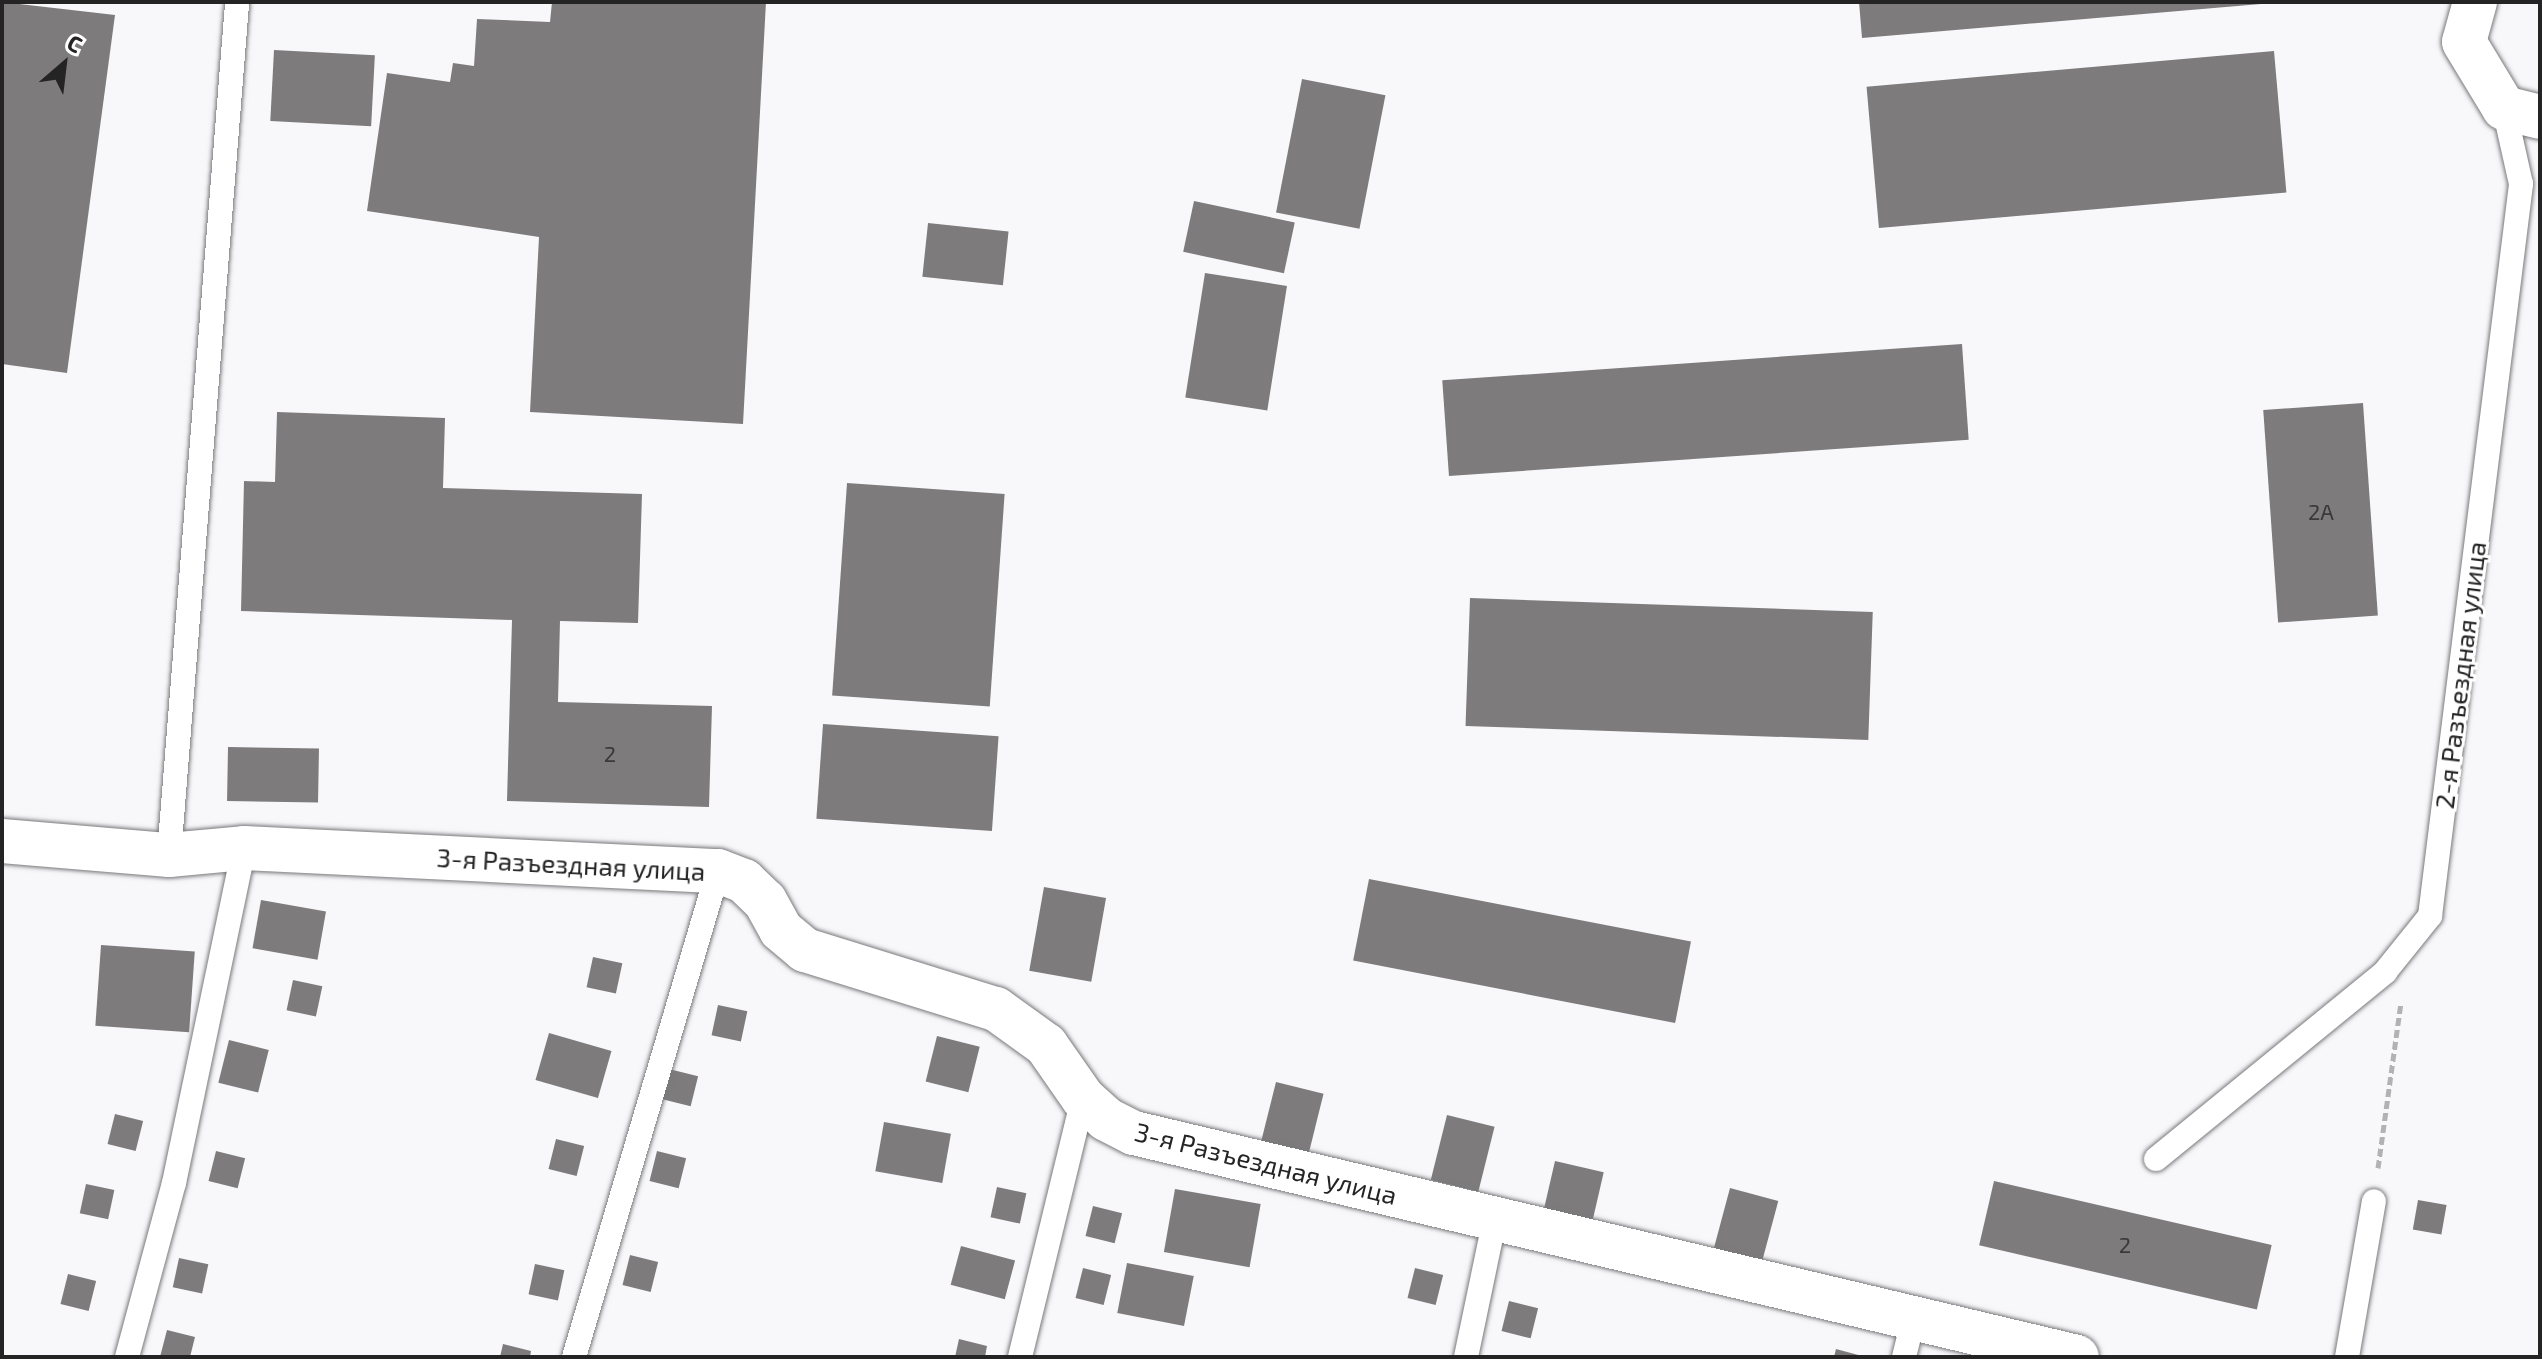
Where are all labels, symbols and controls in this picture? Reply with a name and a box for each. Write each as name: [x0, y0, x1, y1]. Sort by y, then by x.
north arrow: [24, 24, 104, 104]
text: С: [63, 28, 87, 57]
house number: 2А: [2308, 499, 2334, 525]
street label: 2-я Разъездная улица: [2428, 540, 2492, 810]
house number: 2: [604, 741, 616, 767]
street label: 3-я Разъездная улица: [436, 841, 706, 887]
street label: 3-я Разъездная улица: [1132, 1115, 1400, 1211]
house number: 2: [2119, 1232, 2131, 1258]

